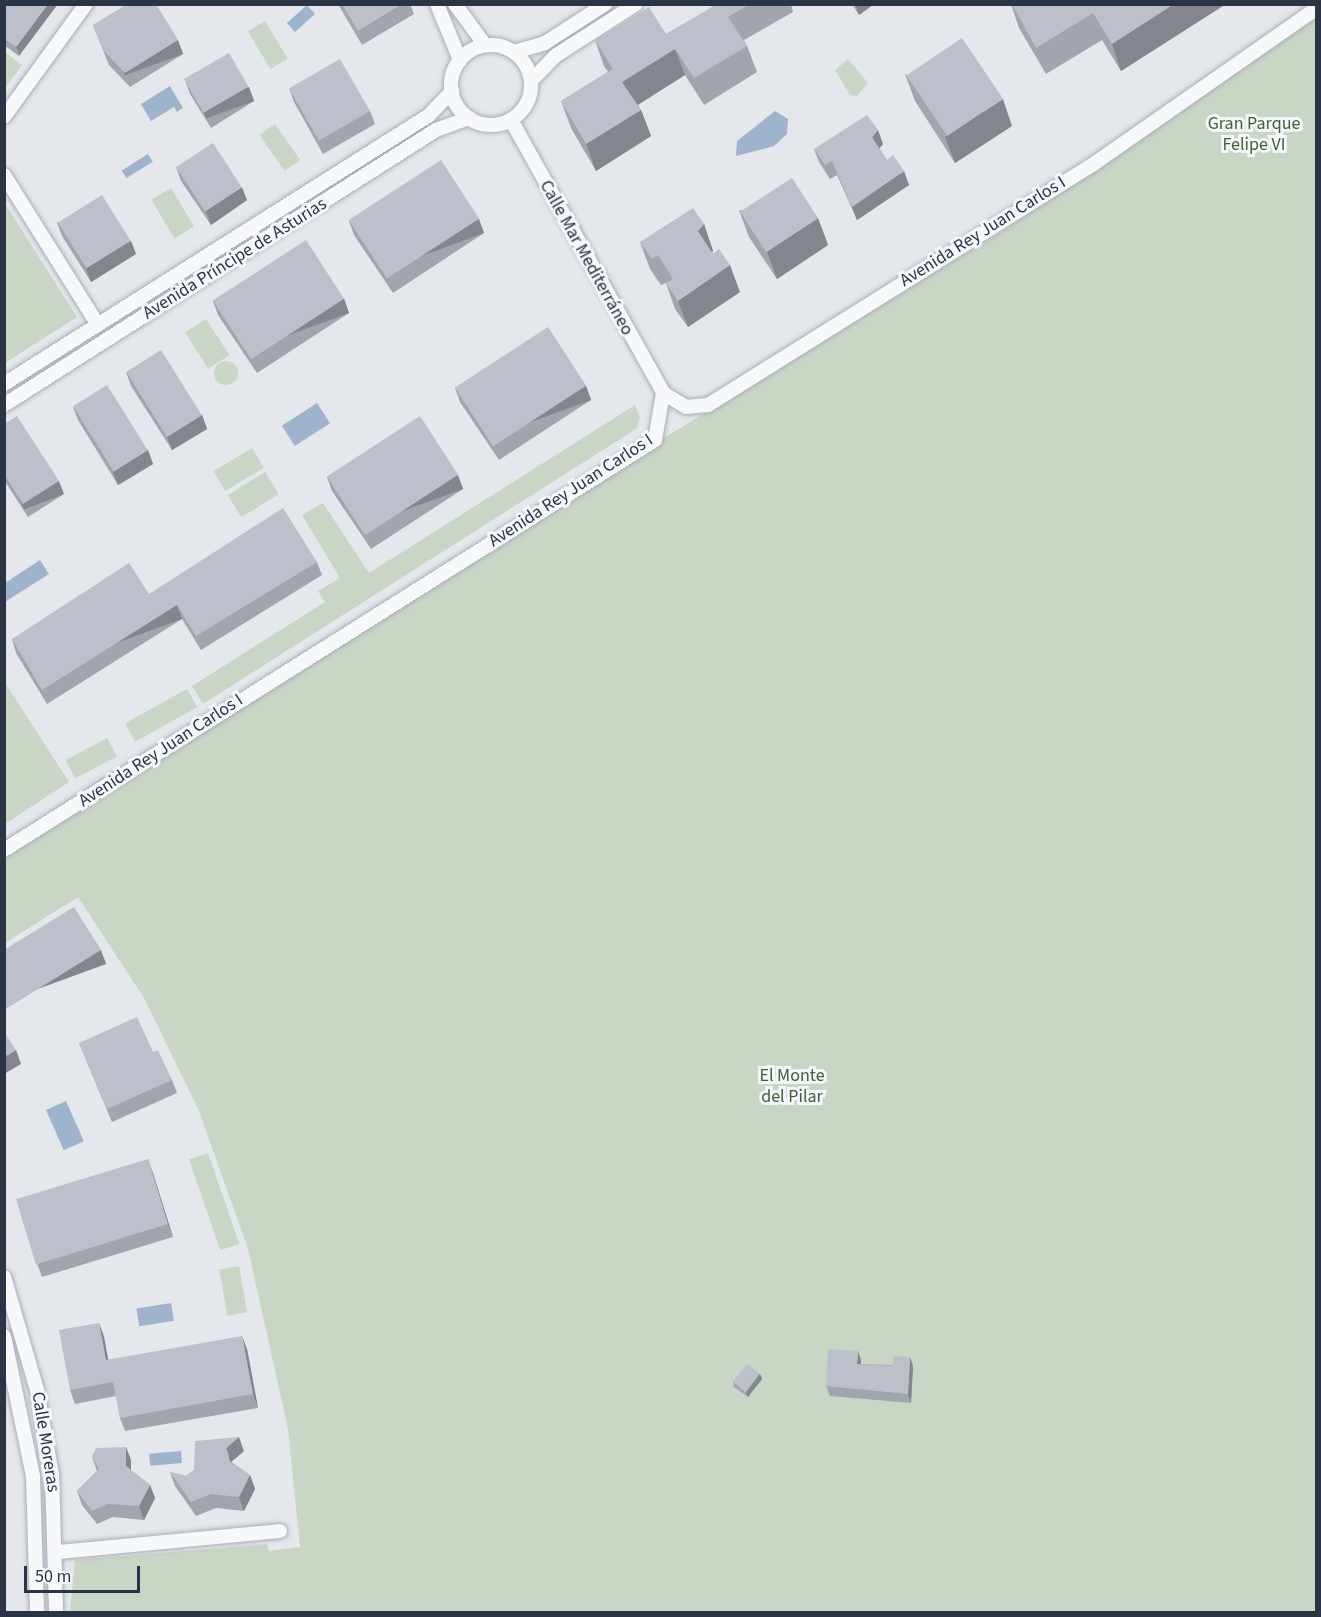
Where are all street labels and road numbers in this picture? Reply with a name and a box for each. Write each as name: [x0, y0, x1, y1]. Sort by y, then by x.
street label: Avenida Rey Juan Carlos I: [896, 172, 1070, 292]
street label: Calle Mar Mediterráneo: [534, 177, 638, 339]
street label: Avenida Príncipe de Asturias: [139, 193, 331, 325]
street label: Avenida Rey Juan Carlos I: [485, 430, 657, 552]
street label: Avenida Rey Juan Carlos I: [75, 690, 247, 812]
street label: Calle Moreras: [26, 1390, 64, 1494]

